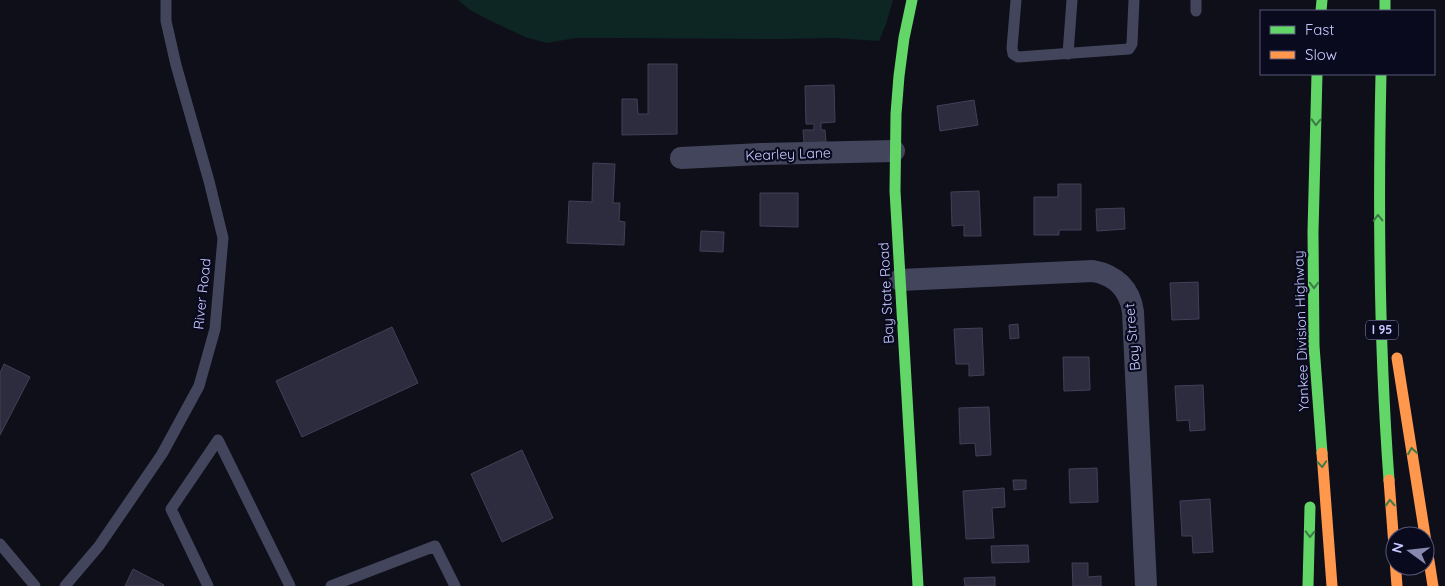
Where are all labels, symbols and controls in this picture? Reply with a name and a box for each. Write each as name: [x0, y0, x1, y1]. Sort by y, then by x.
legend: [1260, 10, 1435, 75]
text: Fast: [1305, 20, 1334, 39]
text: Slow: [1305, 45, 1337, 64]
one-way arrow: [1311, 119, 1321, 127]
street label: Kearley Lane: [745, 144, 831, 164]
one-way arrow: [1373, 214, 1383, 222]
street label: Bay State Road: [874, 242, 898, 344]
street label: Yankee Division Highway: [1289, 250, 1313, 412]
street label: River Road: [189, 257, 215, 331]
one-way arrow: [1309, 282, 1319, 289]
street label: Bay Street: [1120, 302, 1144, 371]
road number: I 95: [1366, 320, 1398, 340]
one-way arrow: [1408, 447, 1418, 456]
one-way arrow: [1317, 460, 1328, 468]
one-way arrow: [1385, 498, 1396, 506]
north arrow: [1385, 526, 1435, 576]
one-way arrow: [1304, 531, 1315, 539]
text: N: [1387, 540, 1407, 555]

